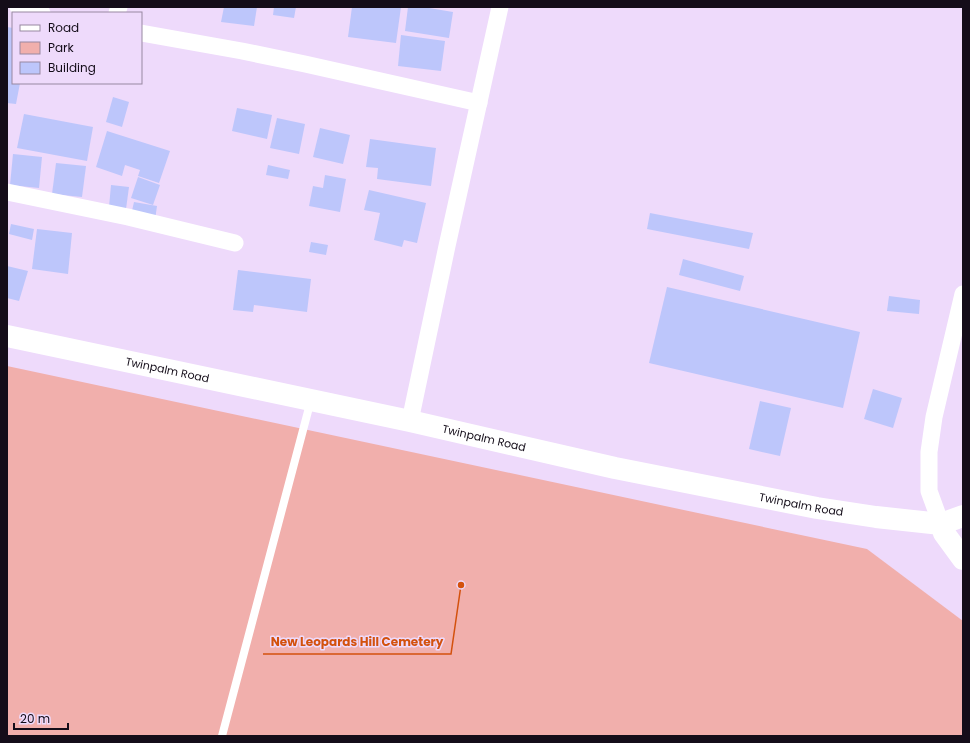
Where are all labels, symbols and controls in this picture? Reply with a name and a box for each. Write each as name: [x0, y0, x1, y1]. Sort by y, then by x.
legend: [12, 12, 142, 84]
text: Road: [48, 19, 79, 36]
text: Park: [48, 39, 75, 56]
text: Building: [48, 59, 96, 76]
street label: Twinpalm Road: [124, 353, 211, 386]
street label: Twinpalm Road: [441, 421, 528, 455]
street label: Twinpalm Road: [758, 489, 844, 520]
callout: New Leopards Hill Cemetery: [263, 630, 451, 654]
text: New Leopards Hill Cemetery: [271, 633, 444, 650]
scale bar: [14, 705, 68, 731]
text: 20 m: [20, 710, 50, 727]

